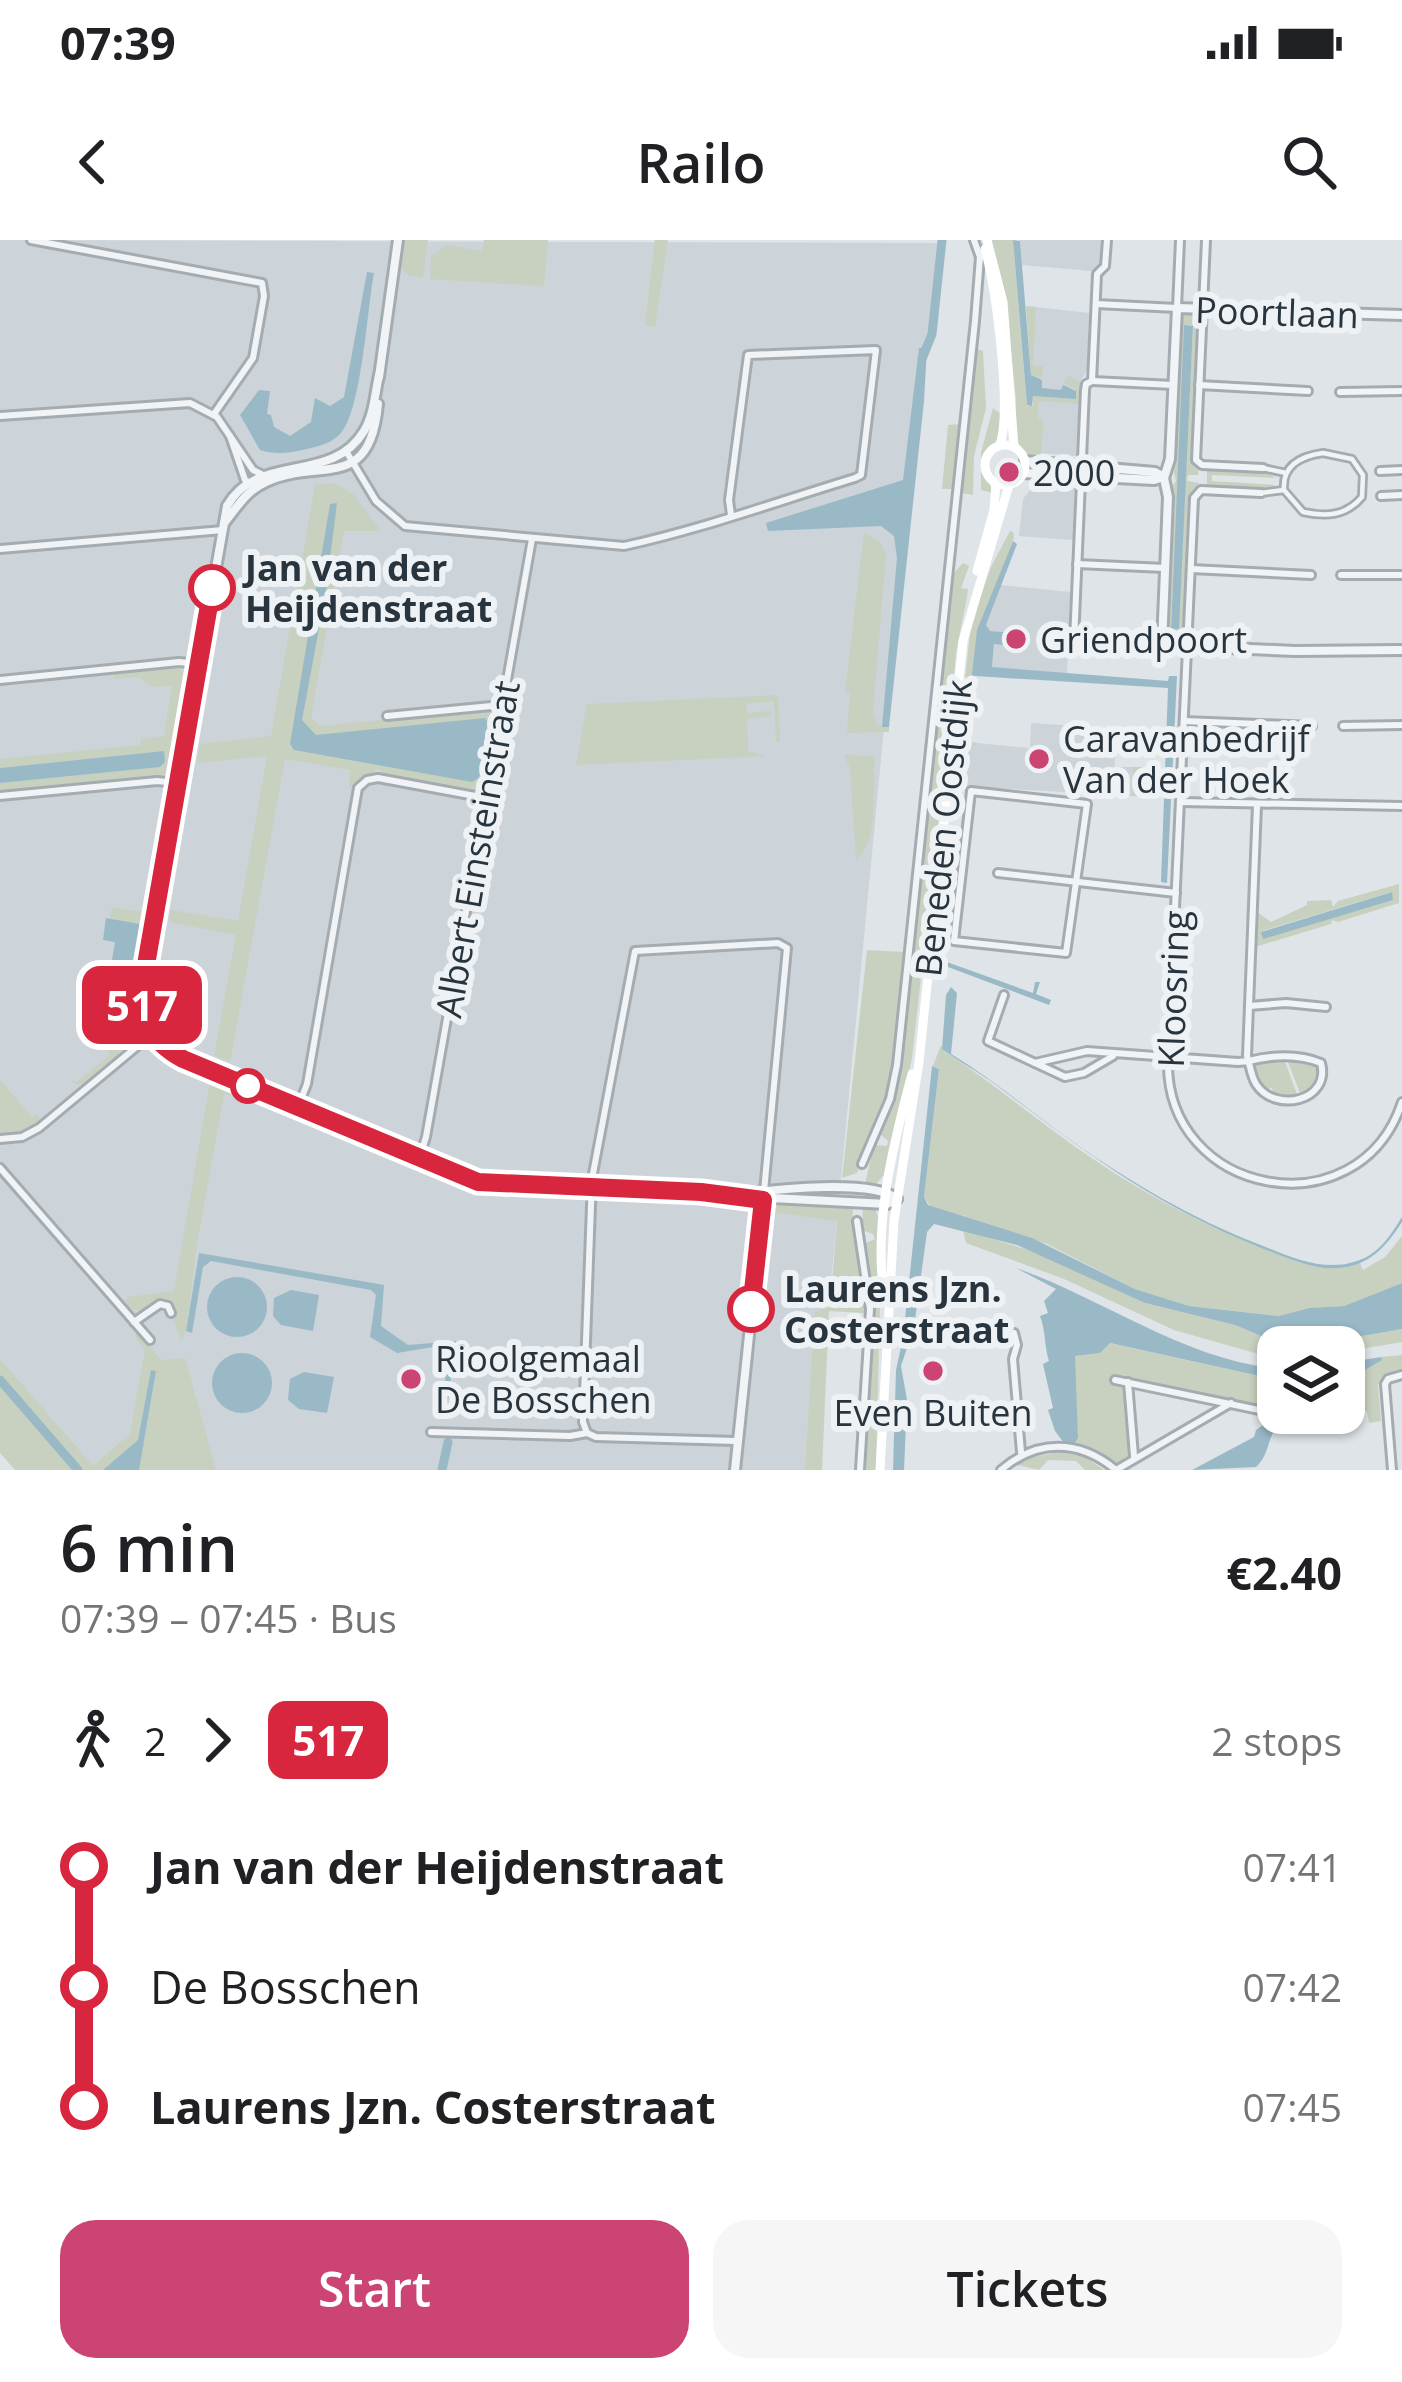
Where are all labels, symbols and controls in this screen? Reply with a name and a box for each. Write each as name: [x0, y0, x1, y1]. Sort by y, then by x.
text: 07:39: [60, 12, 176, 73]
text: Railo: [637, 125, 765, 199]
icon: back: [60, 129, 126, 195]
icon: search: [1276, 129, 1342, 195]
street label: Poortlaan: [1194, 285, 1360, 339]
place label: 2000: [1033, 448, 1115, 497]
marker: 2000: [996, 459, 1022, 485]
place label: Jan van der Heijdenstraat: [242, 543, 492, 633]
marker: Jan van der Heijdenstraat: [190, 566, 234, 610]
place label: Griendpoort: [1040, 615, 1247, 664]
marker: Griendpoort: [1003, 626, 1029, 652]
street label: Albert Einsteinstraat: [423, 677, 531, 1021]
street label: Beneden Oostdijk: [903, 677, 983, 979]
place label: Caravanbedrijf Van der Hoek: [1063, 714, 1312, 804]
marker: Caravanbedrijf Van der Hoek: [1026, 746, 1052, 772]
street label: Kloosring: [1146, 910, 1200, 1068]
line badge: 517: [73, 966, 211, 1044]
text: 517: [106, 976, 178, 1033]
unlabelled marker: [232, 1070, 264, 1102]
place label: Laurens Jzn. Costerstraat: [784, 1264, 1009, 1354]
marker: Laurens Jzn. Costerstraat: [729, 1287, 773, 1331]
map controls: [1257, 1326, 1365, 1434]
button: layers: [1257, 1326, 1365, 1434]
place label: Rioolgemaal De Bosschen: [435, 1334, 652, 1424]
marker: Even Buiten: [920, 1358, 946, 1384]
marker: Rioolgemaal De Bosschen: [398, 1366, 424, 1392]
place label: Even Buiten: [833, 1388, 1033, 1437]
text: 6 min: [60, 1501, 238, 1591]
text: €2.40: [1226, 1542, 1342, 1603]
text: 07:39 – 07:45 · Bus: [60, 1591, 397, 1644]
icon: walk: [60, 1707, 126, 1773]
icon: forward: [184, 1707, 250, 1773]
text: 517: [292, 1711, 364, 1768]
text: 2: [144, 1714, 166, 1767]
text: 2 stops: [1211, 1714, 1342, 1767]
text: Jan van der Heijdenstraat: [150, 1836, 724, 1897]
text: 07:41: [1243, 1840, 1342, 1893]
text: De Bosschen: [150, 1956, 421, 2017]
text: 07:42: [1243, 1960, 1342, 2013]
text: Laurens Jzn. Costerstraat: [150, 2076, 715, 2137]
text: 07:45: [1243, 2080, 1342, 2133]
button: Start: [60, 2220, 689, 2358]
button: Tickets: [713, 2220, 1342, 2358]

